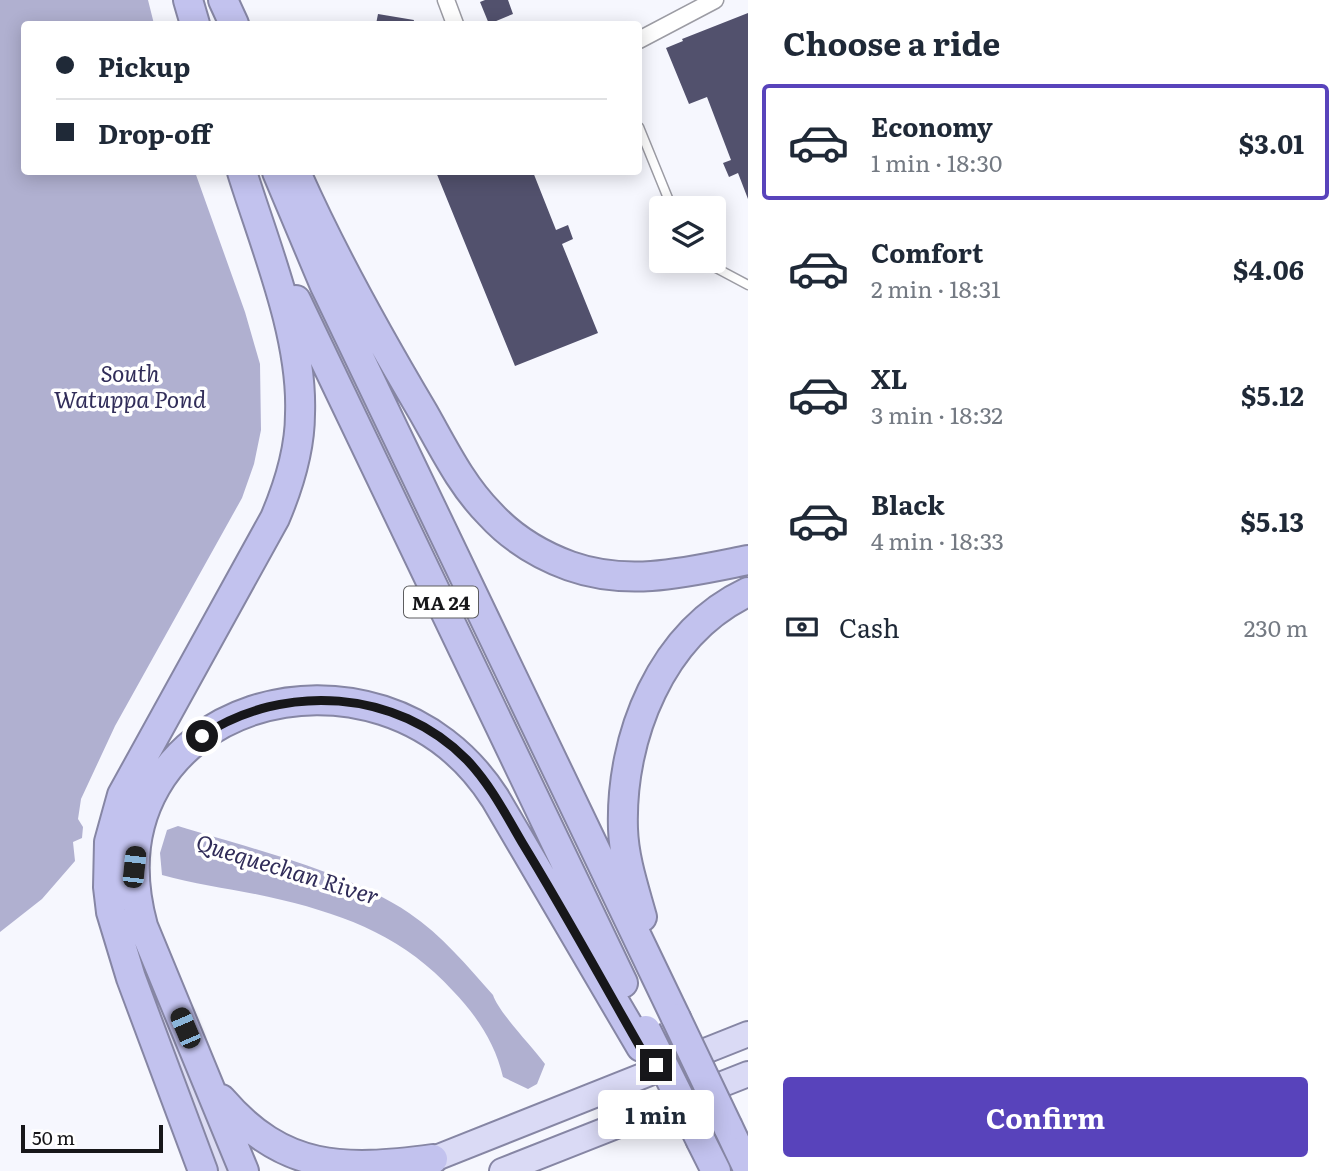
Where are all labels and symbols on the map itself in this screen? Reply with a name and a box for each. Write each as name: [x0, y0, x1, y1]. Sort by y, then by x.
water label: South Watuppa Pond: [54, 355, 207, 415]
road number: MA 24: [404, 586, 478, 618]
route start: [186, 720, 218, 752]
water label: Quequechan River: [192, 824, 384, 912]
car: [122, 845, 147, 889]
car: [168, 1005, 203, 1051]
route end: [640, 1049, 672, 1081]
callout: 1 min: [598, 1090, 714, 1138]
scale bar: [21, 1122, 163, 1154]

